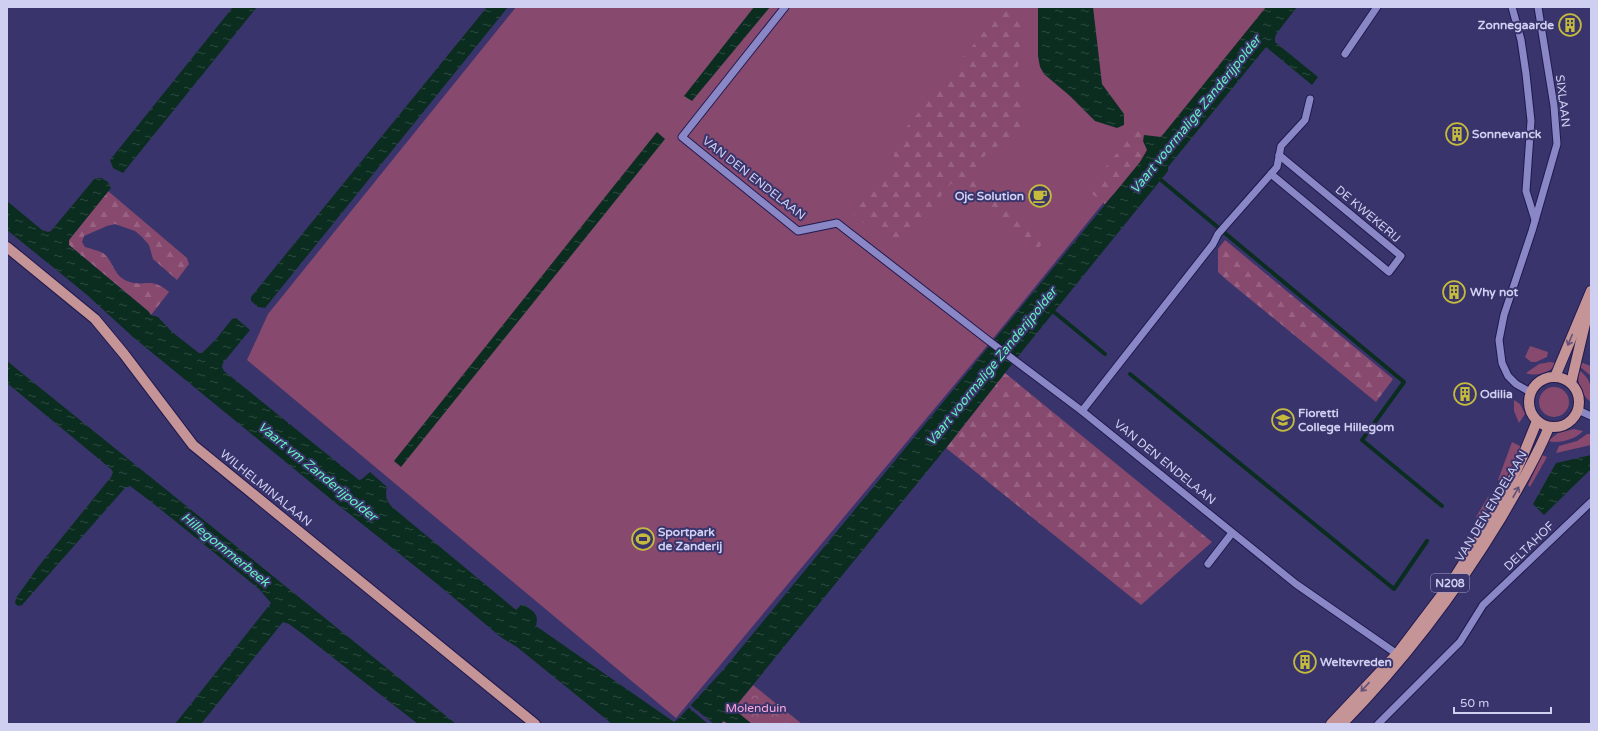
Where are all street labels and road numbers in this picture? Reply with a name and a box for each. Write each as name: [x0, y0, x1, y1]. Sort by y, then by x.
street label: SIXLAAN: [1553, 74, 1573, 128]
street label: VAN DEN ENDELAAN: [700, 133, 808, 223]
street label: DE KWEKERIJ: [1333, 183, 1403, 245]
street label: VAN DEN ENDELAAN: [1111, 417, 1219, 507]
street label: WILHELMINALAAN: [217, 447, 315, 529]
street label: VAN DEN ENDELAAN: [1452, 448, 1530, 564]
street label: DELTAHOF: [1501, 519, 1557, 573]
road number: N208: [1431, 574, 1469, 592]

